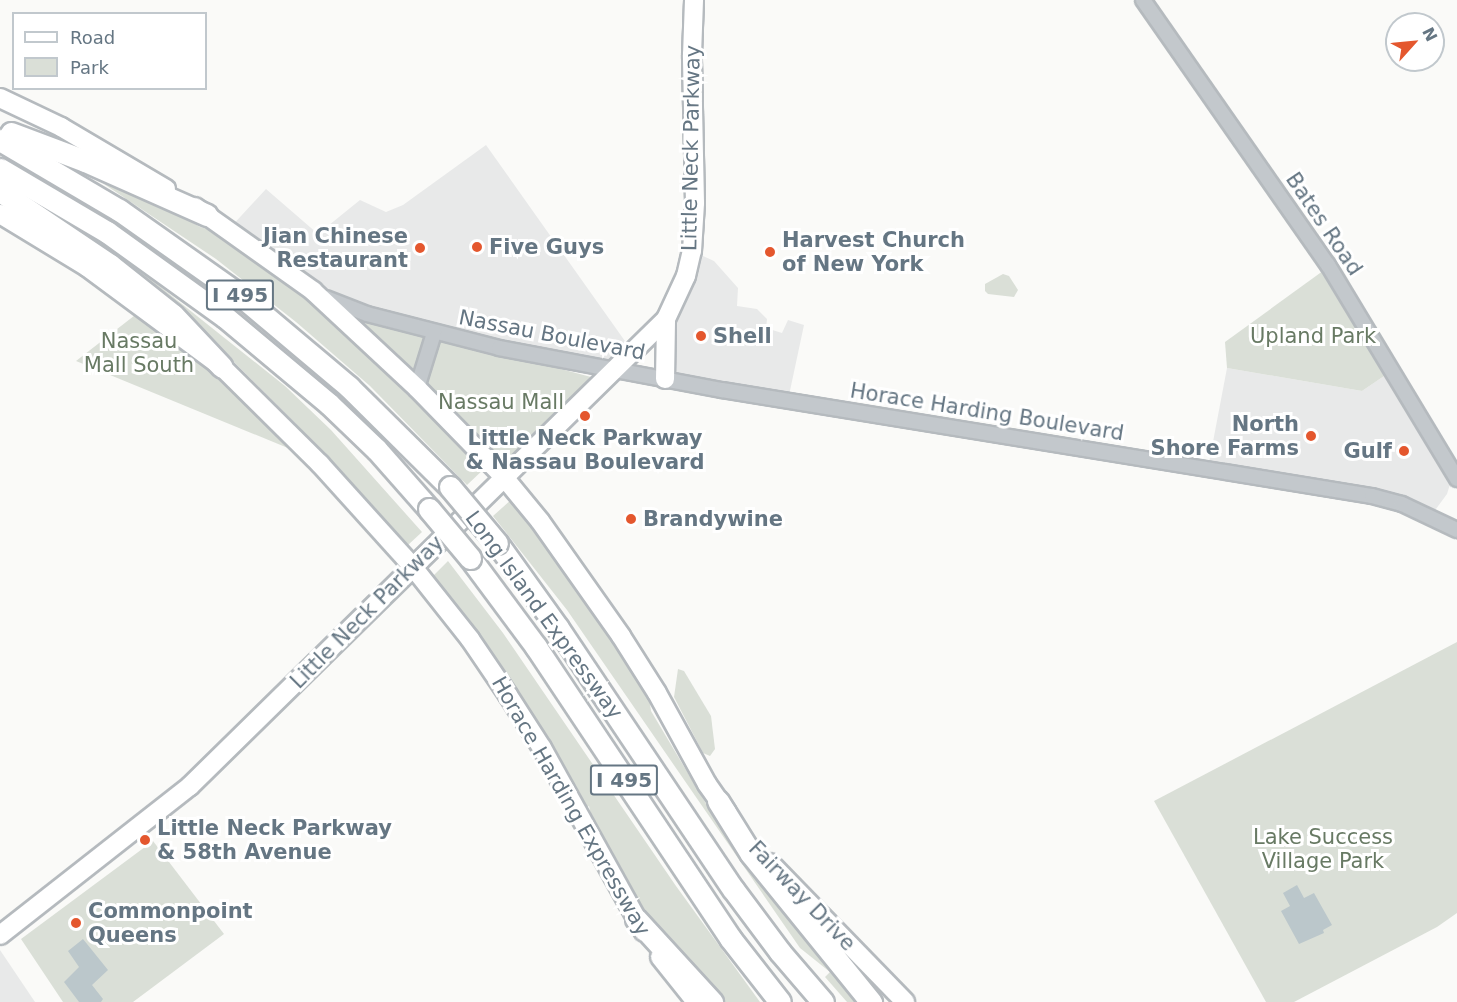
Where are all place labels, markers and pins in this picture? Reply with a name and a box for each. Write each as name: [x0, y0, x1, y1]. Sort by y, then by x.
place label: Jian Chinese Restaurant: [263, 223, 408, 273]
place label: Harvest Church of New York: [782, 227, 965, 277]
place label: Five Guys: [489, 234, 604, 260]
marker: Five Guys: [470, 240, 484, 254]
marker: Jian Chinese Restaurant: [413, 241, 427, 255]
marker: Harvest Church of New York: [763, 245, 777, 259]
place label: Shell: [713, 323, 772, 349]
marker: Shell: [694, 329, 708, 343]
marker: Little Neck Parkway & Nassau Boulevard: [578, 409, 592, 423]
place label: North Shore Farms: [1151, 411, 1299, 461]
place label: Little Neck Parkway & Nassau Boulevard: [466, 425, 704, 475]
marker: North Shore Farms: [1304, 429, 1318, 443]
place label: Gulf: [1343, 438, 1392, 464]
marker: Gulf: [1397, 444, 1411, 458]
place label: Brandywine: [643, 506, 783, 532]
marker: Brandywine: [624, 512, 638, 526]
place label: Little Neck Parkway & 58th Avenue: [157, 815, 392, 865]
marker: Little Neck Parkway & 58th Avenue: [138, 833, 152, 847]
place label: Commonpoint Queens: [88, 898, 253, 948]
marker: Commonpoint Queens: [69, 916, 83, 930]

